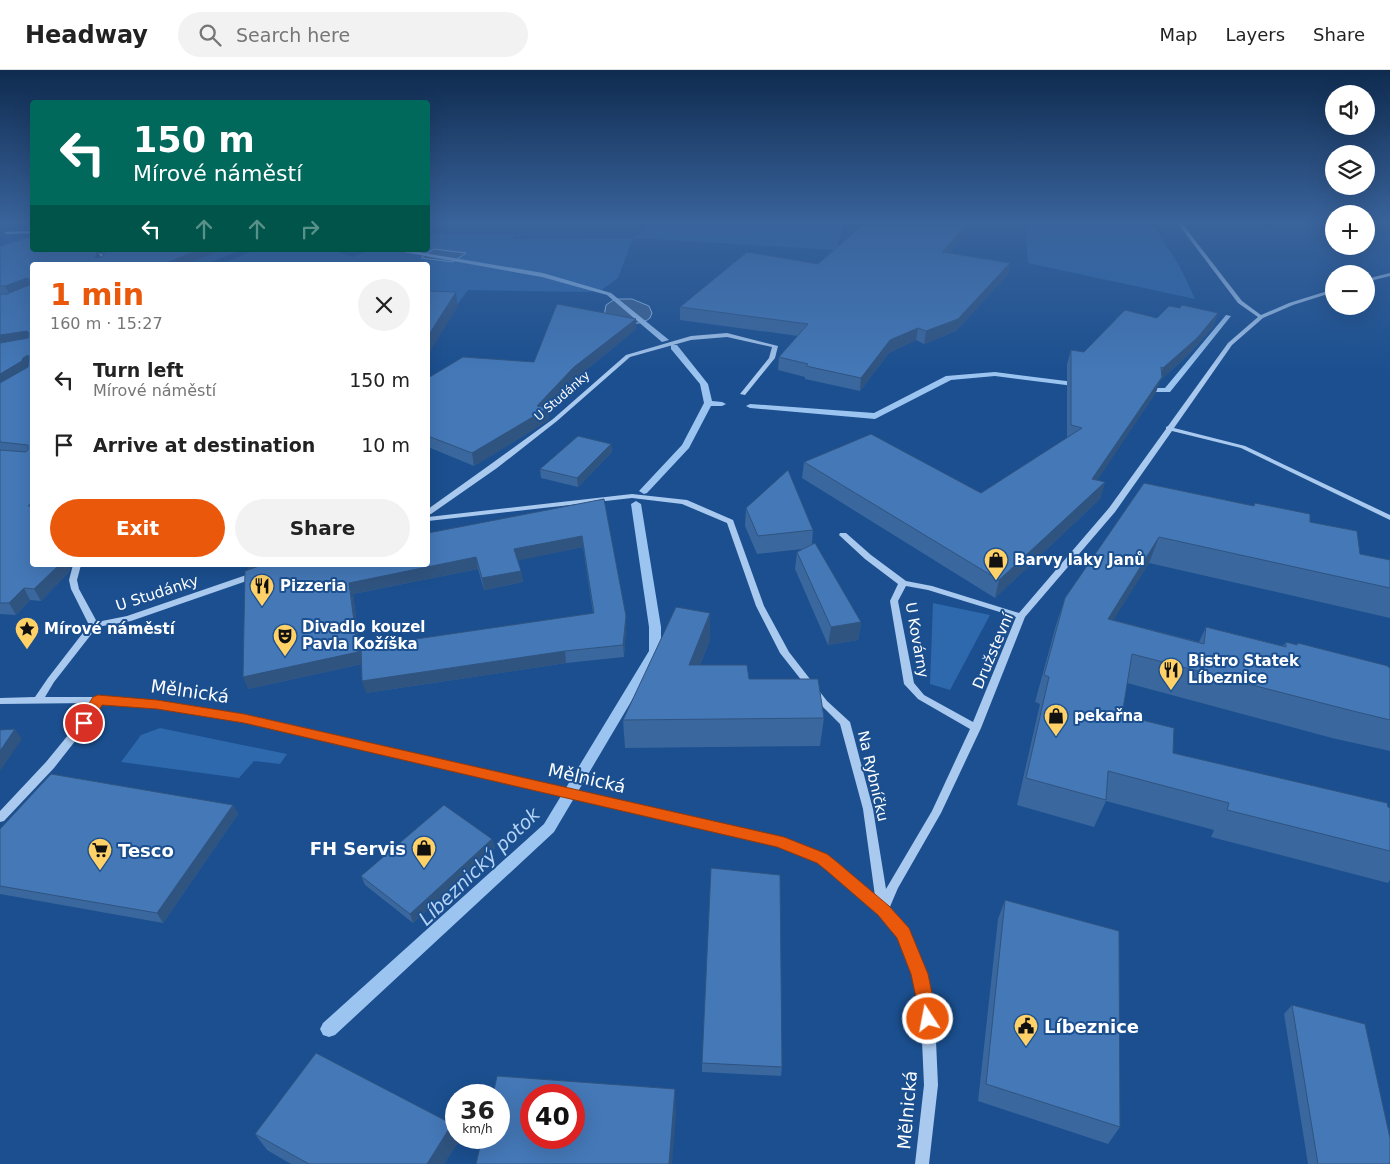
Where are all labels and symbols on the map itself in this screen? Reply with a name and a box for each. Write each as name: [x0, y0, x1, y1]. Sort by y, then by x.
street label: U Studánky: [531, 368, 593, 424]
shop icon: Barvy laky Janů: [983, 547, 1009, 581]
place label: Barvy laky Janů: [1014, 551, 1145, 569]
street label: U Studánky: [113, 571, 201, 615]
restaurant icon: Pizzeria: [249, 573, 275, 607]
place label: Pizzeria: [280, 577, 346, 595]
street label: U Kovárny: [902, 601, 933, 679]
street label: Družstevní: [969, 610, 1017, 692]
place icon: Mírové náměstí: [14, 616, 40, 650]
place label: Divadlo kouzel Pavla Kožíška: [302, 618, 426, 653]
place label: Mírové náměstí: [44, 620, 176, 638]
theatre icon: Divadlo kouzel Pavla Kožíška: [272, 623, 298, 657]
place label: Bistro Statek Líbeznice: [1188, 652, 1300, 687]
restaurant icon: Bistro Statek Líbeznice: [1158, 657, 1184, 691]
street label: Mělnická: [149, 675, 231, 707]
pin: [63, 702, 105, 744]
shop icon: pekařna: [1043, 703, 1069, 737]
place label: pekařna: [1074, 707, 1143, 725]
street label: Na Rybníčku: [854, 729, 892, 823]
street label: Mělnická: [546, 759, 628, 797]
water label: Líbeznický potok: [414, 802, 545, 929]
shop icon: FH Servis: [411, 835, 437, 869]
supermarket icon: Tesco: [87, 837, 113, 871]
place label: FH Servis: [310, 838, 406, 859]
place label: Tesco: [118, 840, 174, 861]
position arrow: [901, 992, 953, 1044]
public building icon: Líbeznice: [1013, 1013, 1039, 1047]
place label: Líbeznice: [1044, 1016, 1139, 1037]
street label: Mělnická: [893, 1070, 921, 1150]
speed limit sign: 40: [520, 1084, 585, 1149]

